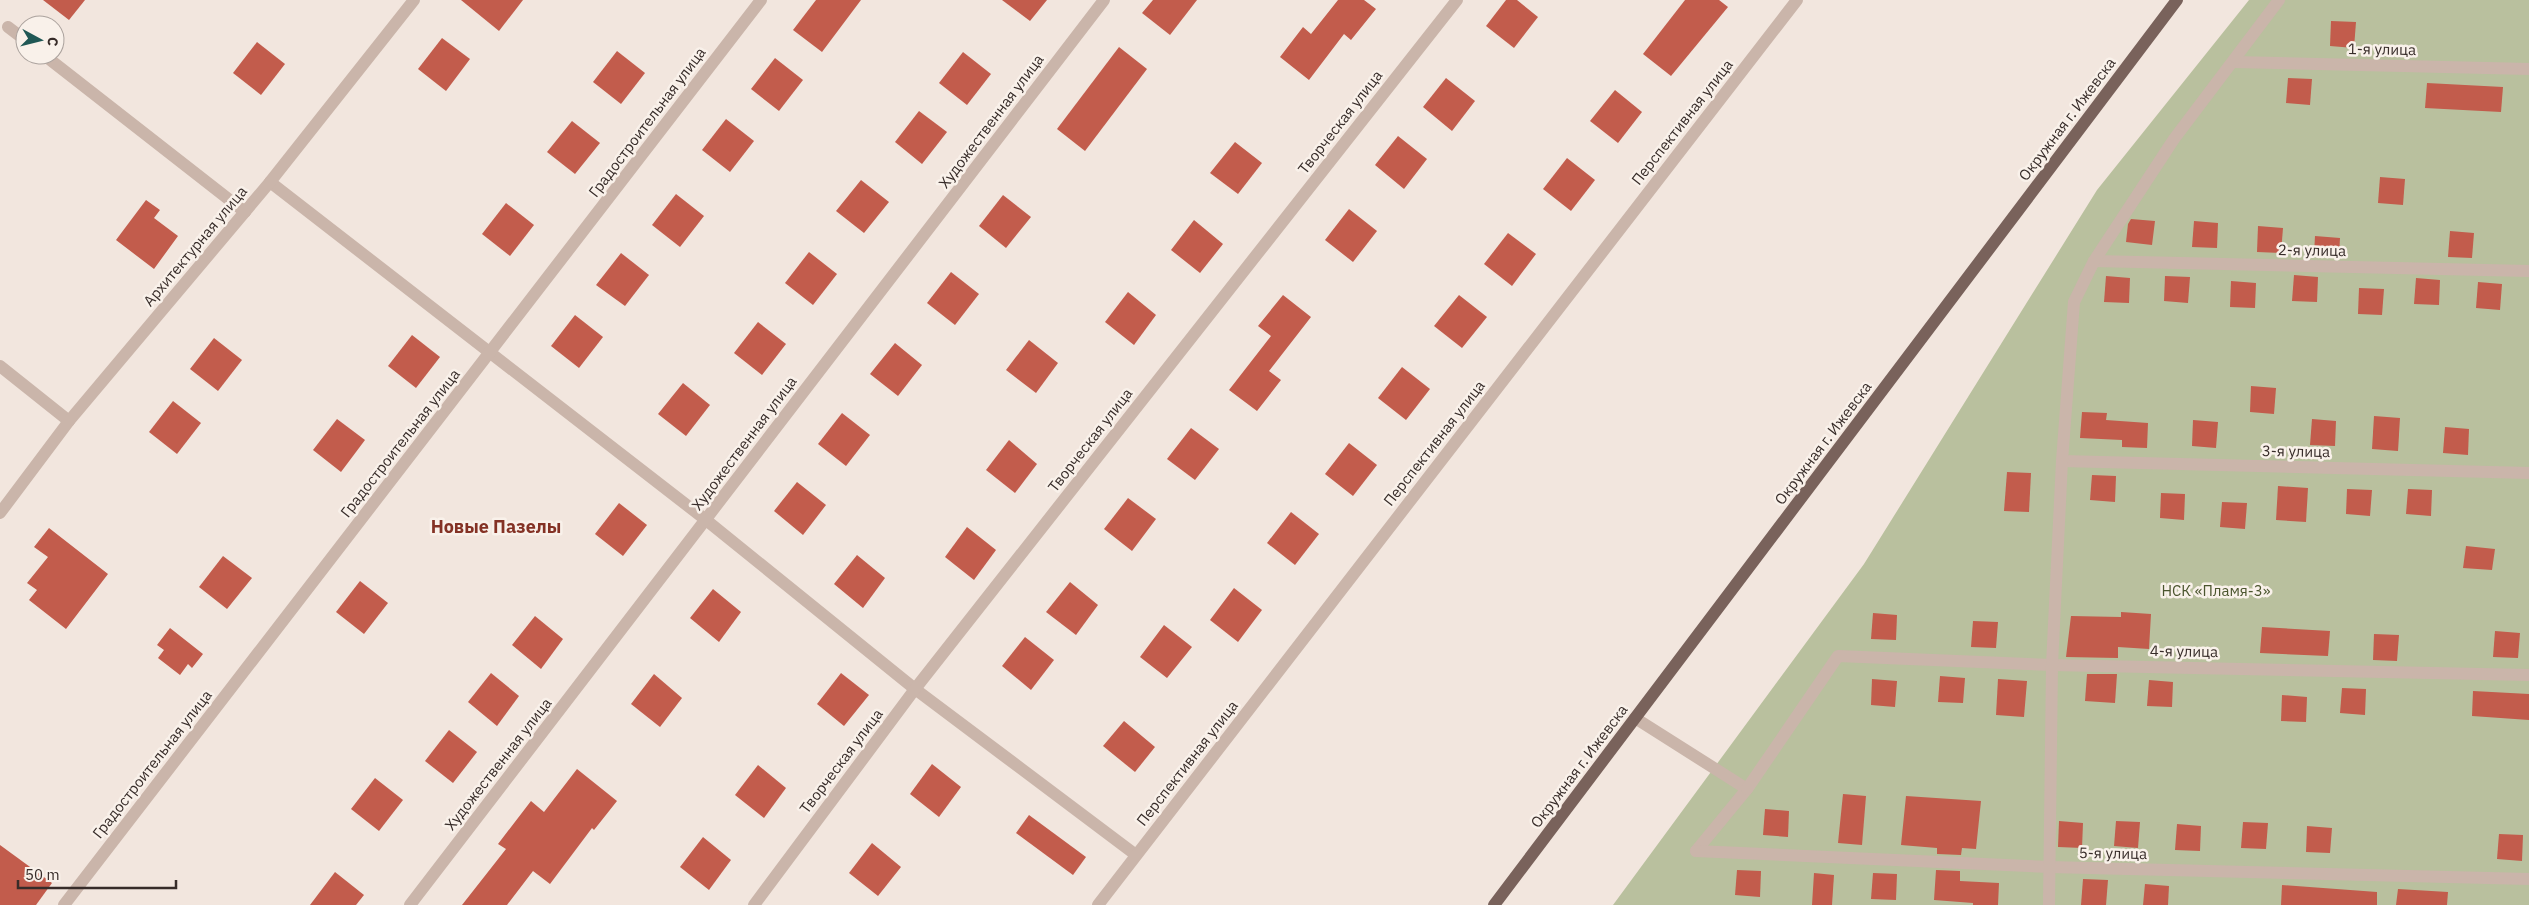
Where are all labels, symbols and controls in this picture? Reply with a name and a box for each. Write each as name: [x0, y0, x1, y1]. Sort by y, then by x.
north arrow: [15, 15, 65, 65]
text: С: [43, 36, 62, 47]
street label: 1-я улица: [2348, 39, 2416, 59]
street label: Градостроительная улица: [584, 43, 710, 201]
street label: Художественная улица: [934, 50, 1048, 192]
street label: Окружная г. Ижевска: [2014, 54, 2120, 184]
street label: Перспективная улица: [1627, 55, 1737, 189]
street label: Творческая улица: [1294, 66, 1386, 178]
street label: Архитектурная улица: [139, 182, 251, 310]
street label: 2-я улица: [2278, 240, 2346, 260]
street label: Градостроительная улица: [336, 365, 464, 521]
street label: Художественная улица: [687, 372, 801, 514]
street label: Перспективная улица: [1379, 376, 1489, 510]
street label: Окружная г. Ижевска: [1770, 378, 1876, 508]
street label: Творческая улица: [1044, 384, 1136, 496]
street label: 3-я улица: [2262, 441, 2330, 461]
district label: Новые Пазелы: [431, 515, 561, 538]
park label: НСК «Пламя-3»: [2161, 581, 2271, 600]
street label: 4-я улица: [2150, 641, 2218, 661]
street label: Градостроительная улица: [88, 686, 216, 842]
street label: Художественная улица: [440, 694, 556, 834]
street label: Перспективная улица: [1132, 696, 1242, 830]
street label: Окружная г. Ижевска: [1526, 701, 1632, 831]
street label: Творческая улица: [795, 705, 887, 817]
street label: 5-я улица: [2079, 843, 2147, 863]
scale bar: [18, 858, 175, 890]
text: 50 m: [25, 865, 60, 884]

